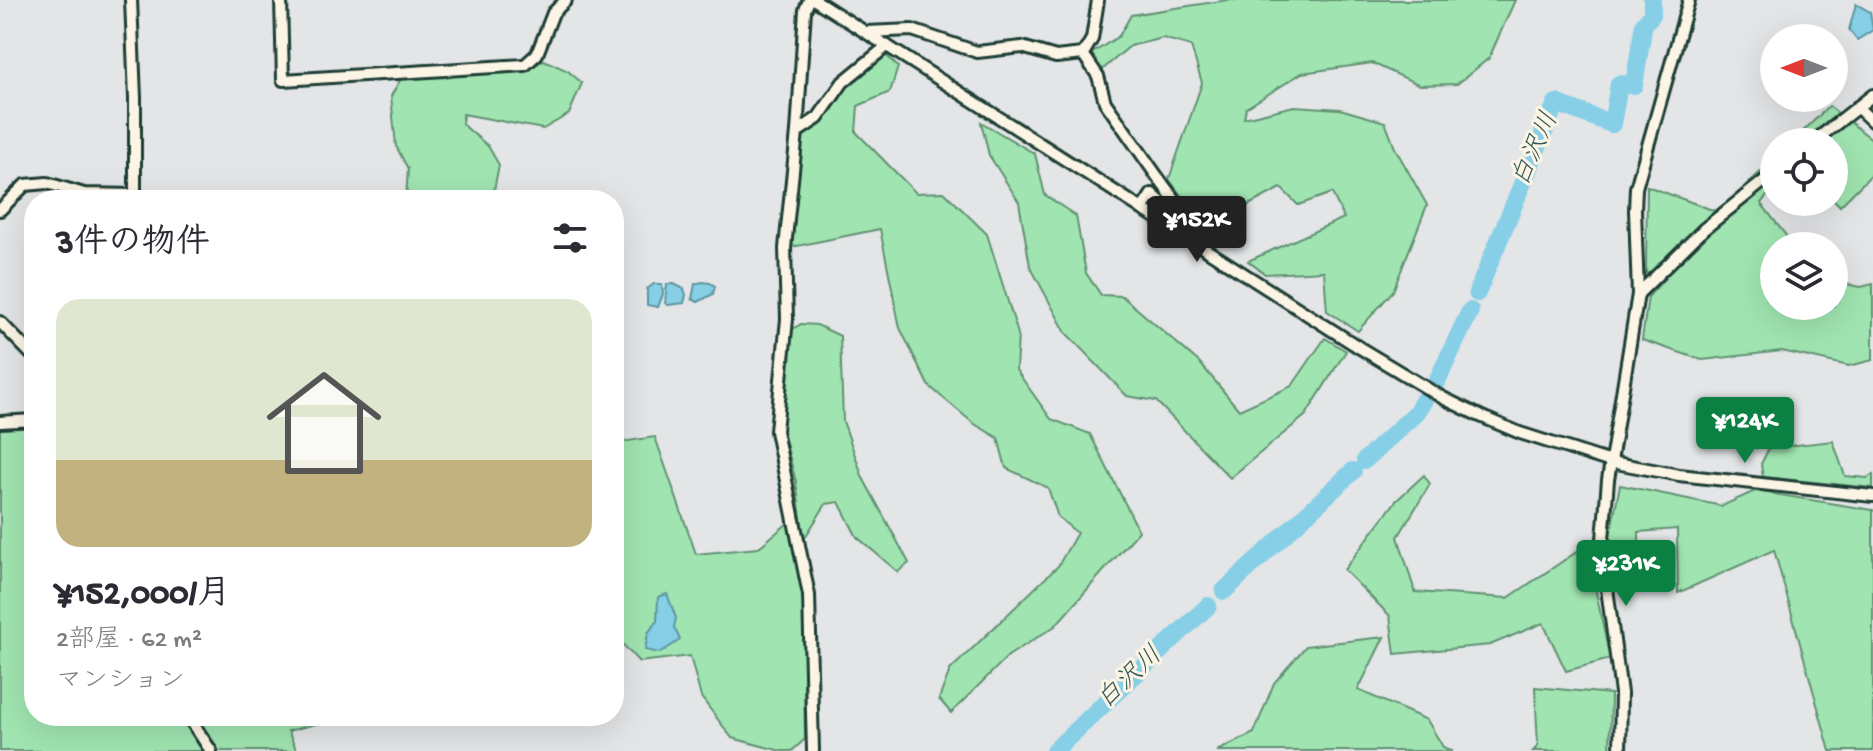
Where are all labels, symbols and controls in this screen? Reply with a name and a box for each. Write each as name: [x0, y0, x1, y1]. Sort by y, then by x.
north arrow: [1760, 24, 1848, 112]
map controls: [1760, 24, 1848, 320]
water label: 白沢川: [1506, 108, 1567, 192]
button: locate: [1760, 128, 1848, 216]
pin: ¥152K: [1141, 196, 1253, 264]
text: ¥152K: [1165, 206, 1229, 237]
icon: filters: [548, 216, 592, 260]
text: 3件の物件: [56, 225, 210, 265]
button: layers: [1760, 232, 1848, 320]
icon: home: [252, 351, 396, 495]
pin: ¥124K: [1689, 397, 1801, 465]
text: ¥124K: [1714, 407, 1776, 438]
pin: ¥231K: [1570, 540, 1682, 608]
text: ¥231K: [1594, 550, 1658, 581]
text: ¥152,000/月: [56, 576, 231, 616]
text: 2部屋 · 62 m²: [56, 626, 202, 657]
water label: 白沢川: [1091, 640, 1170, 717]
text: マンション: [56, 667, 185, 698]

